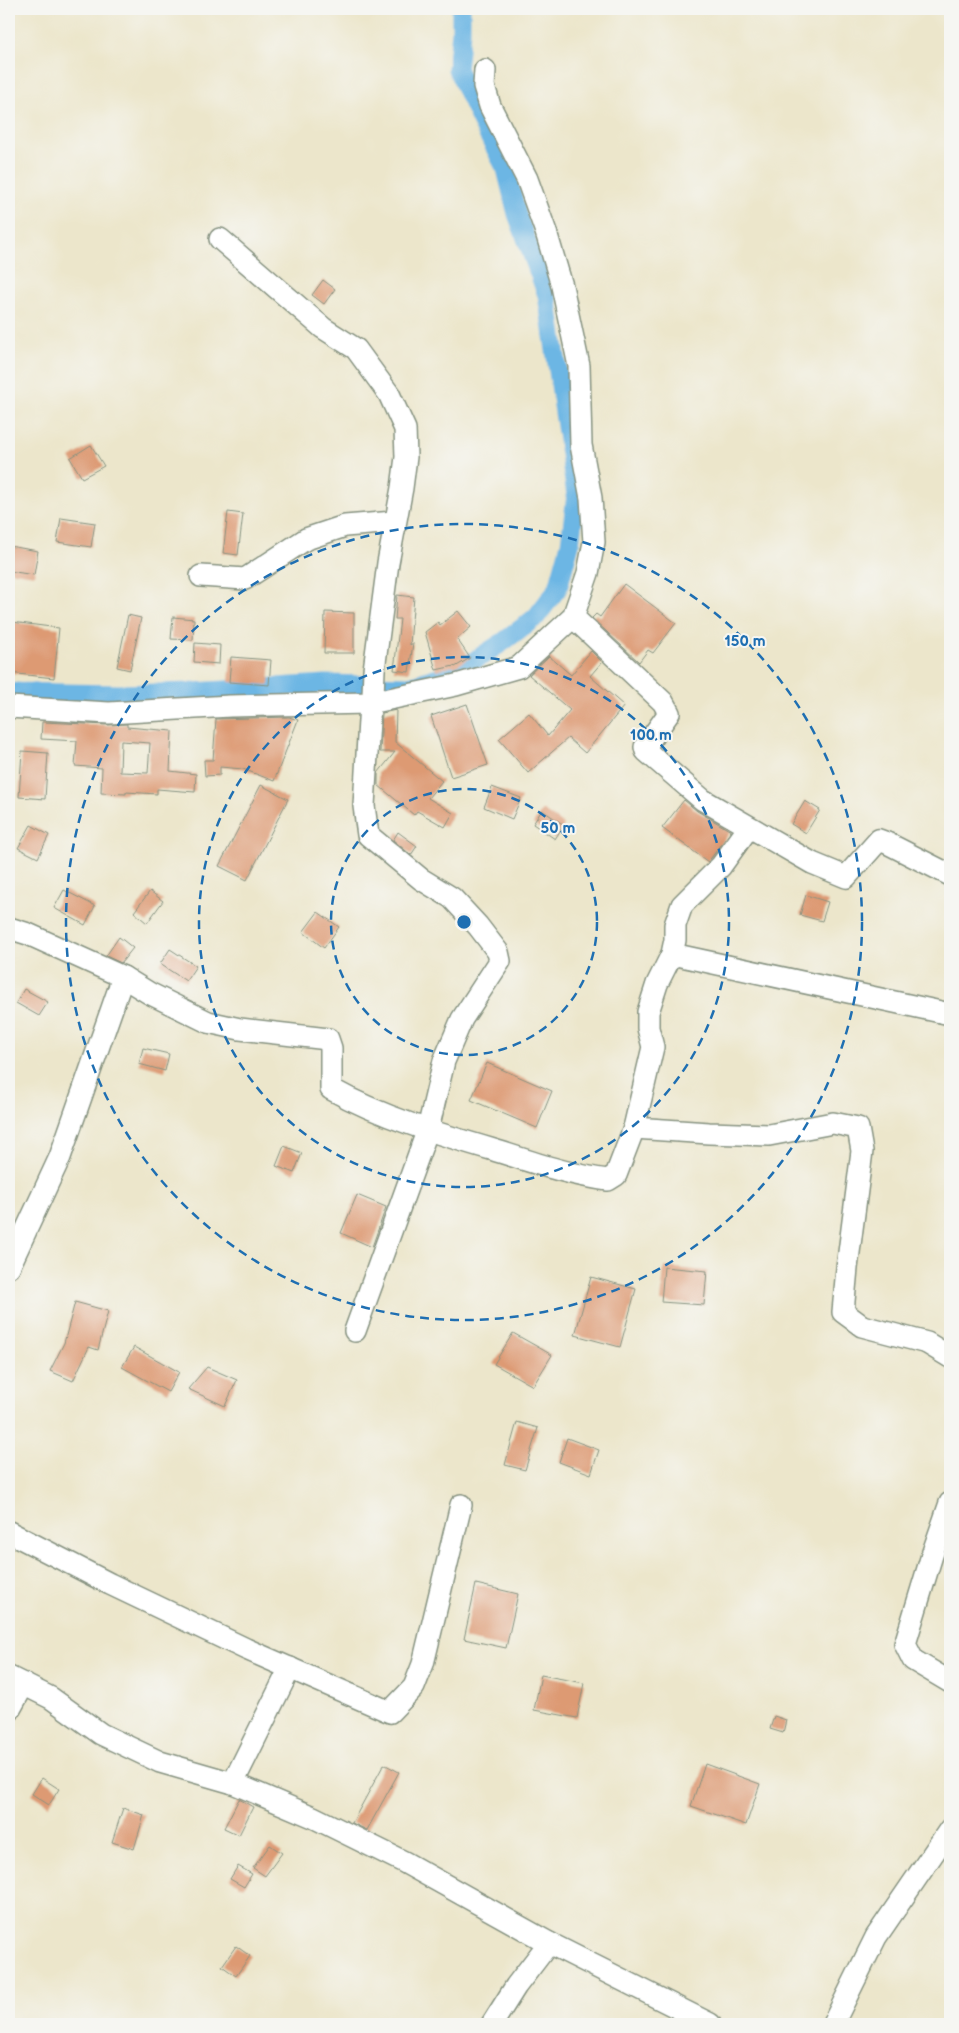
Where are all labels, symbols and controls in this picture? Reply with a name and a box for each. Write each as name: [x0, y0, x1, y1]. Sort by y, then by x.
text: 150 m: [724, 632, 766, 651]
text: 100 m: [630, 726, 672, 745]
text: 50 m: [541, 819, 576, 838]
centre of rings: [455, 913, 473, 931]

